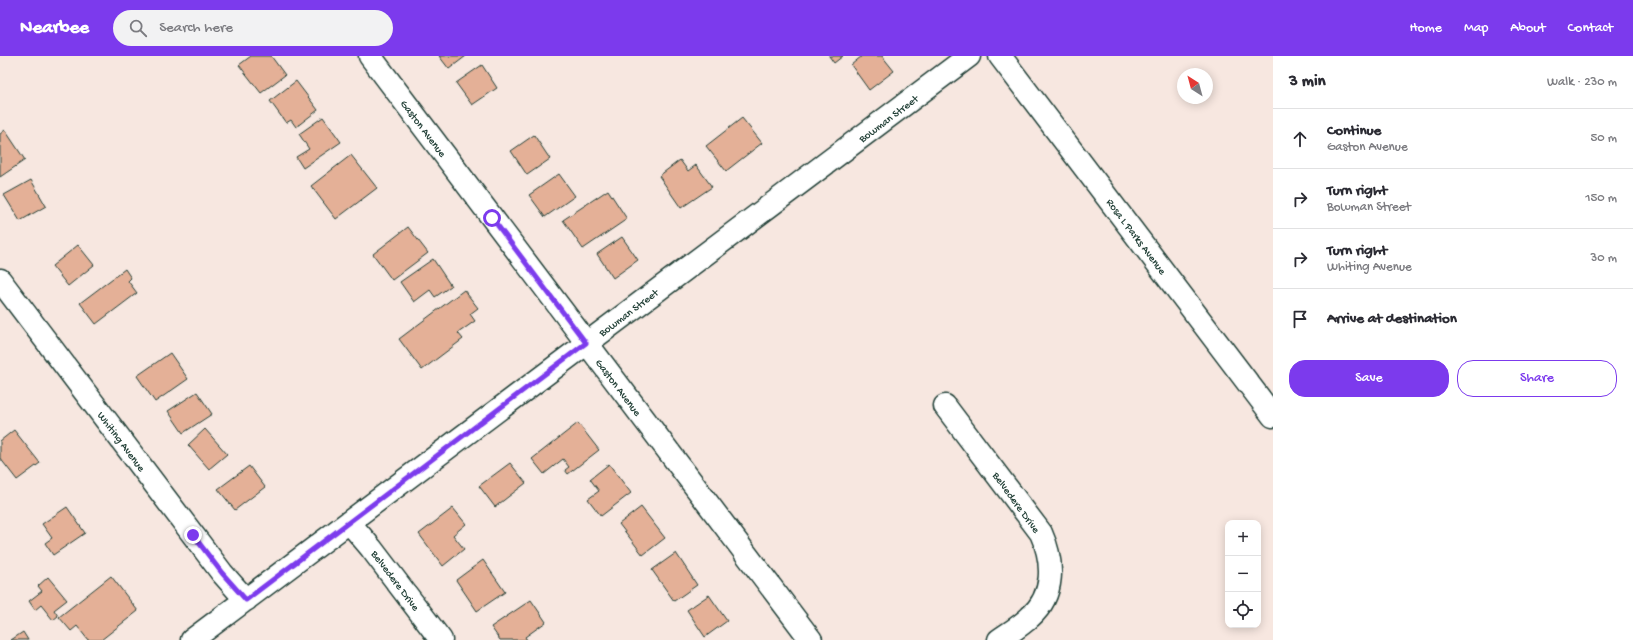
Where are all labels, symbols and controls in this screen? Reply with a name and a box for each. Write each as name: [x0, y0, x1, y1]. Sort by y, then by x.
search box: [113, 10, 393, 46]
text: Nearbee: [20, 17, 89, 40]
icon: search: [127, 17, 149, 39]
text: Search here: [159, 19, 233, 37]
text: Home: [1410, 20, 1442, 37]
text: Map: [1464, 20, 1488, 37]
text: About: [1510, 20, 1546, 37]
text: Contact: [1568, 20, 1613, 37]
north arrow: [1177, 68, 1213, 104]
text: 3 min: [1289, 72, 1326, 92]
text: Walk · 230 m: [1547, 75, 1617, 90]
street label: Bowman Street: [856, 93, 922, 146]
street label: Gaston Avenue: [397, 98, 448, 160]
text: Continue: [1327, 122, 1381, 140]
icon: ahead: [1289, 128, 1311, 150]
text: 50 m: [1590, 131, 1617, 146]
text: Gaston Avenue: [1327, 140, 1408, 155]
text: Turn right: [1327, 182, 1387, 200]
icon: right: [1289, 188, 1311, 210]
text: 150 m: [1585, 191, 1617, 206]
street label: Rosa L Parks Avenue: [1103, 197, 1168, 278]
text: Bowman Street: [1327, 200, 1411, 215]
route start: [483, 209, 501, 227]
text: Turn right: [1327, 242, 1387, 260]
icon: right: [1289, 248, 1311, 270]
text: 30 m: [1591, 251, 1617, 266]
text: Whiting Avenue: [1327, 260, 1412, 275]
street label: Bowman Street: [596, 287, 662, 340]
icon: arrive: [1289, 308, 1311, 330]
text: Arrive at destination: [1327, 310, 1457, 328]
street label: Gaston Avenue: [592, 357, 643, 419]
button: Save: [1289, 360, 1449, 397]
button: Share: [1457, 360, 1617, 397]
street label: Whiting Avenue: [94, 410, 147, 475]
street label: Belvedere Drive: [989, 470, 1042, 536]
map controls: [1225, 520, 1261, 628]
button: +: [1225, 520, 1261, 556]
route end: [184, 526, 202, 544]
street label: Belvedere Drive: [367, 548, 421, 614]
button: −: [1225, 556, 1261, 592]
button: locate: [1225, 592, 1261, 628]

